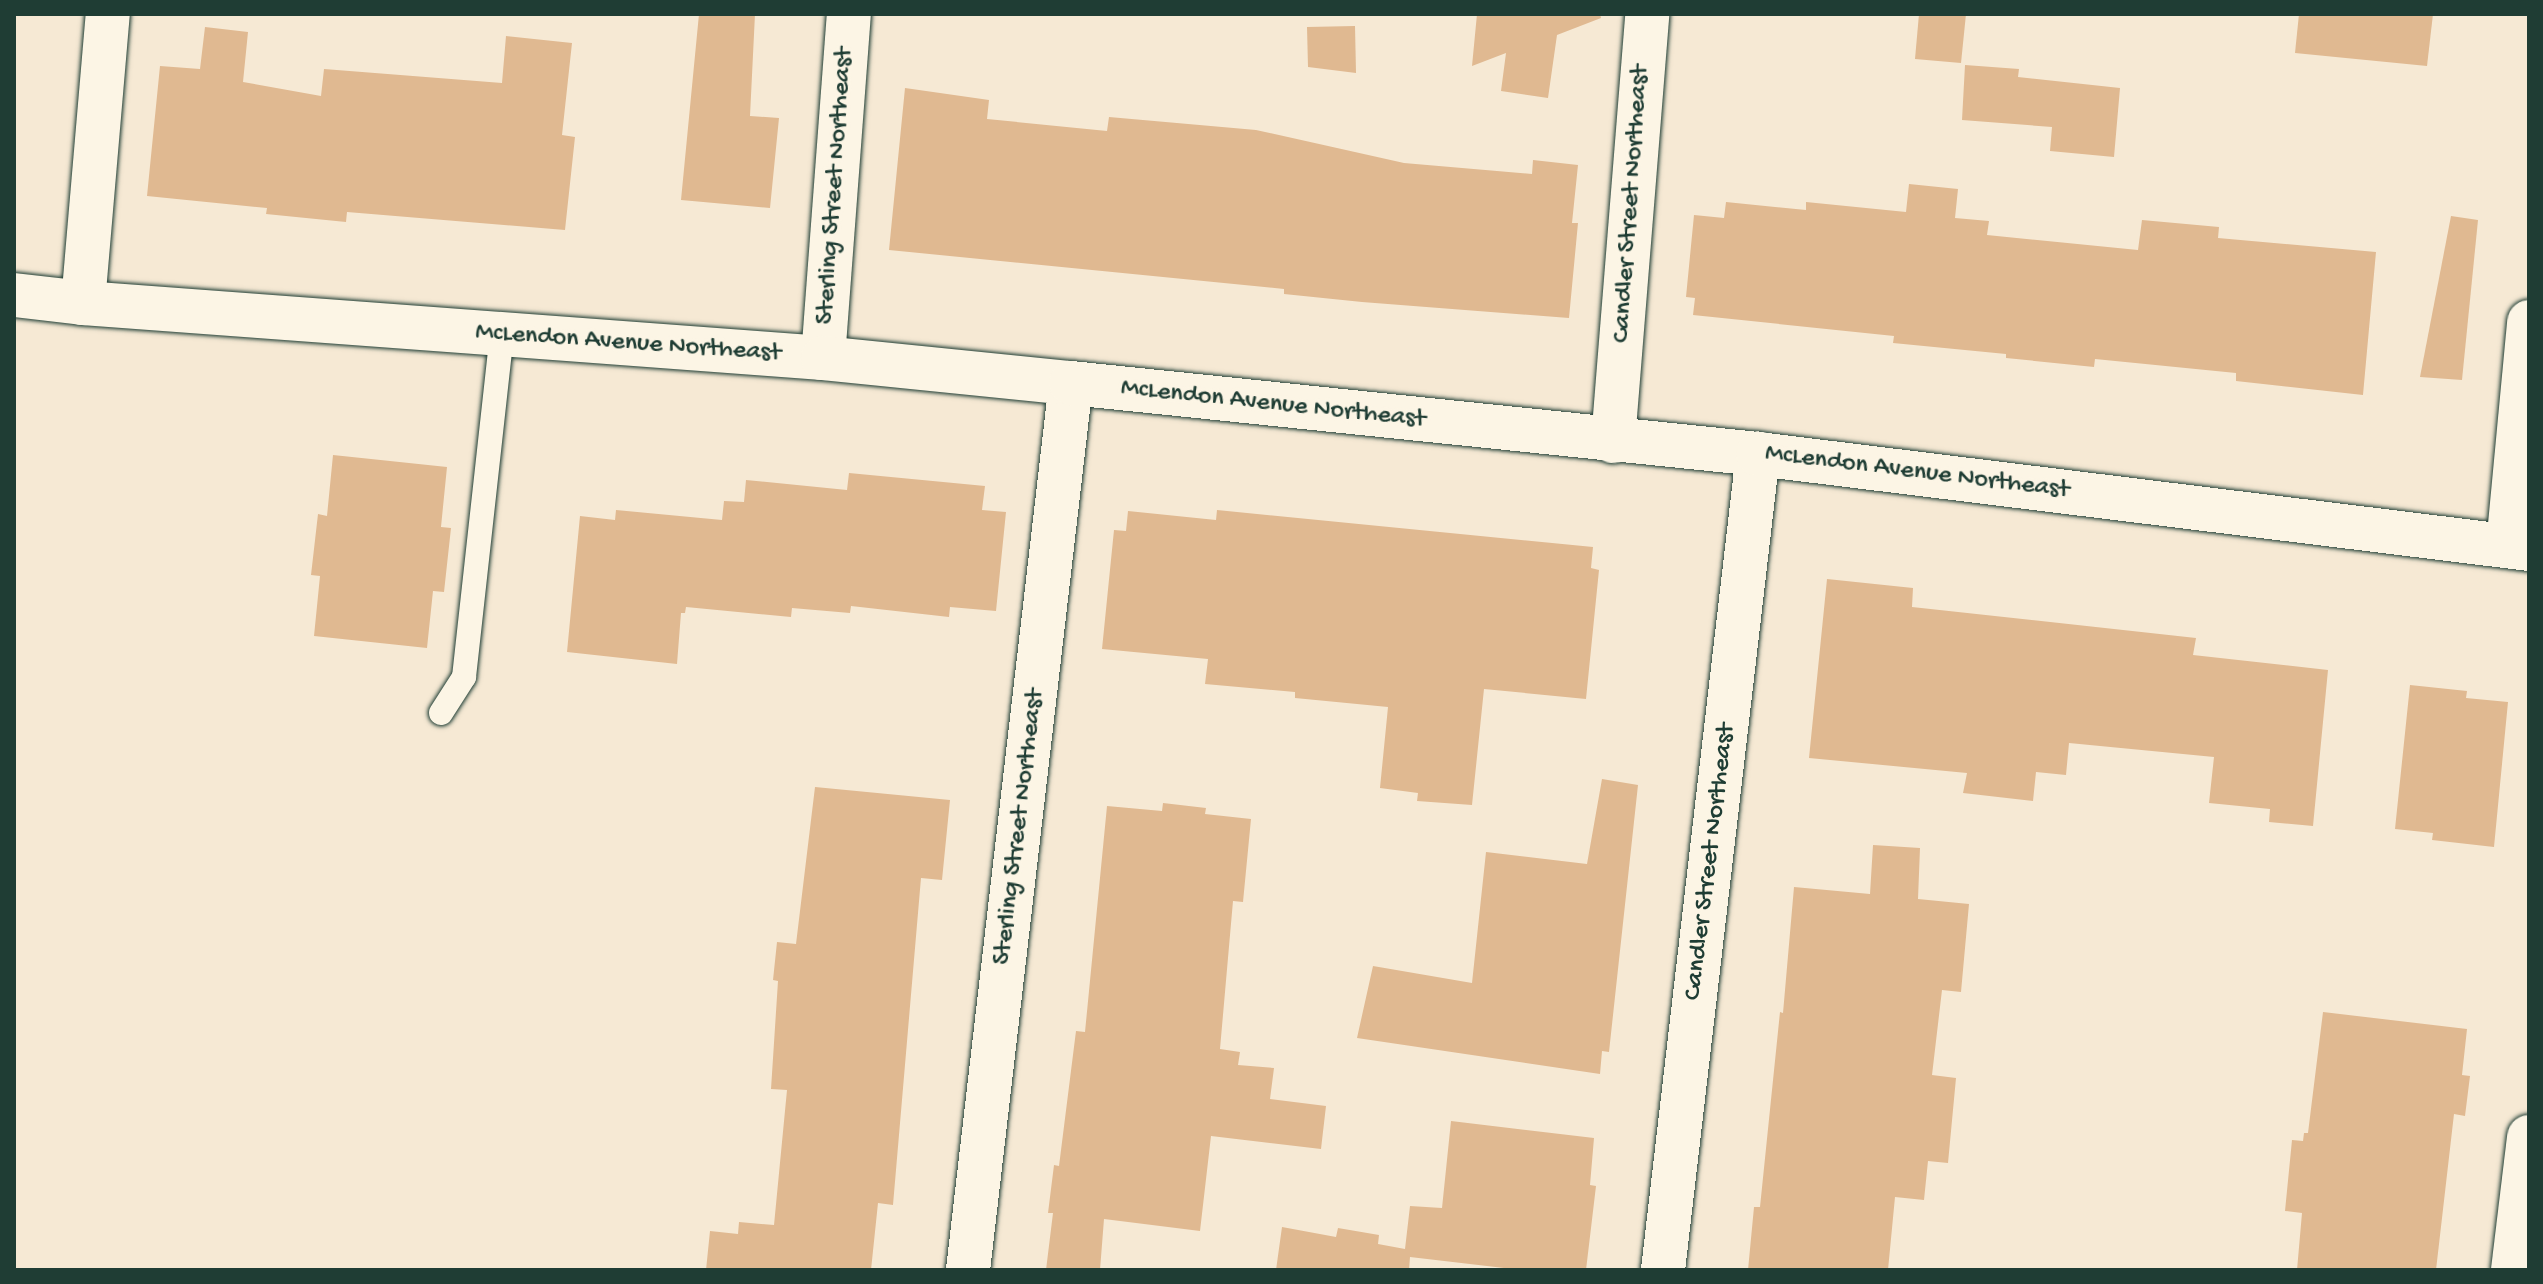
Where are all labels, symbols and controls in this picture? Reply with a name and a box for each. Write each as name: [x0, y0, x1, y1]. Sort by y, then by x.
street label: Sterling Street Northeast: [811, 46, 861, 326]
street label: Candler Street Northeast: [1607, 64, 1657, 344]
street label: McLendon Avenue Northeast: [474, 318, 782, 370]
street label: McLendon Avenue Northeast: [1119, 373, 1427, 437]
street label: McLendon Avenue Northeast: [1763, 439, 2071, 507]
street label: Sterling Street Northeast: [988, 687, 1052, 967]
street label: Candler Street Northeast: [1679, 722, 1743, 1002]

